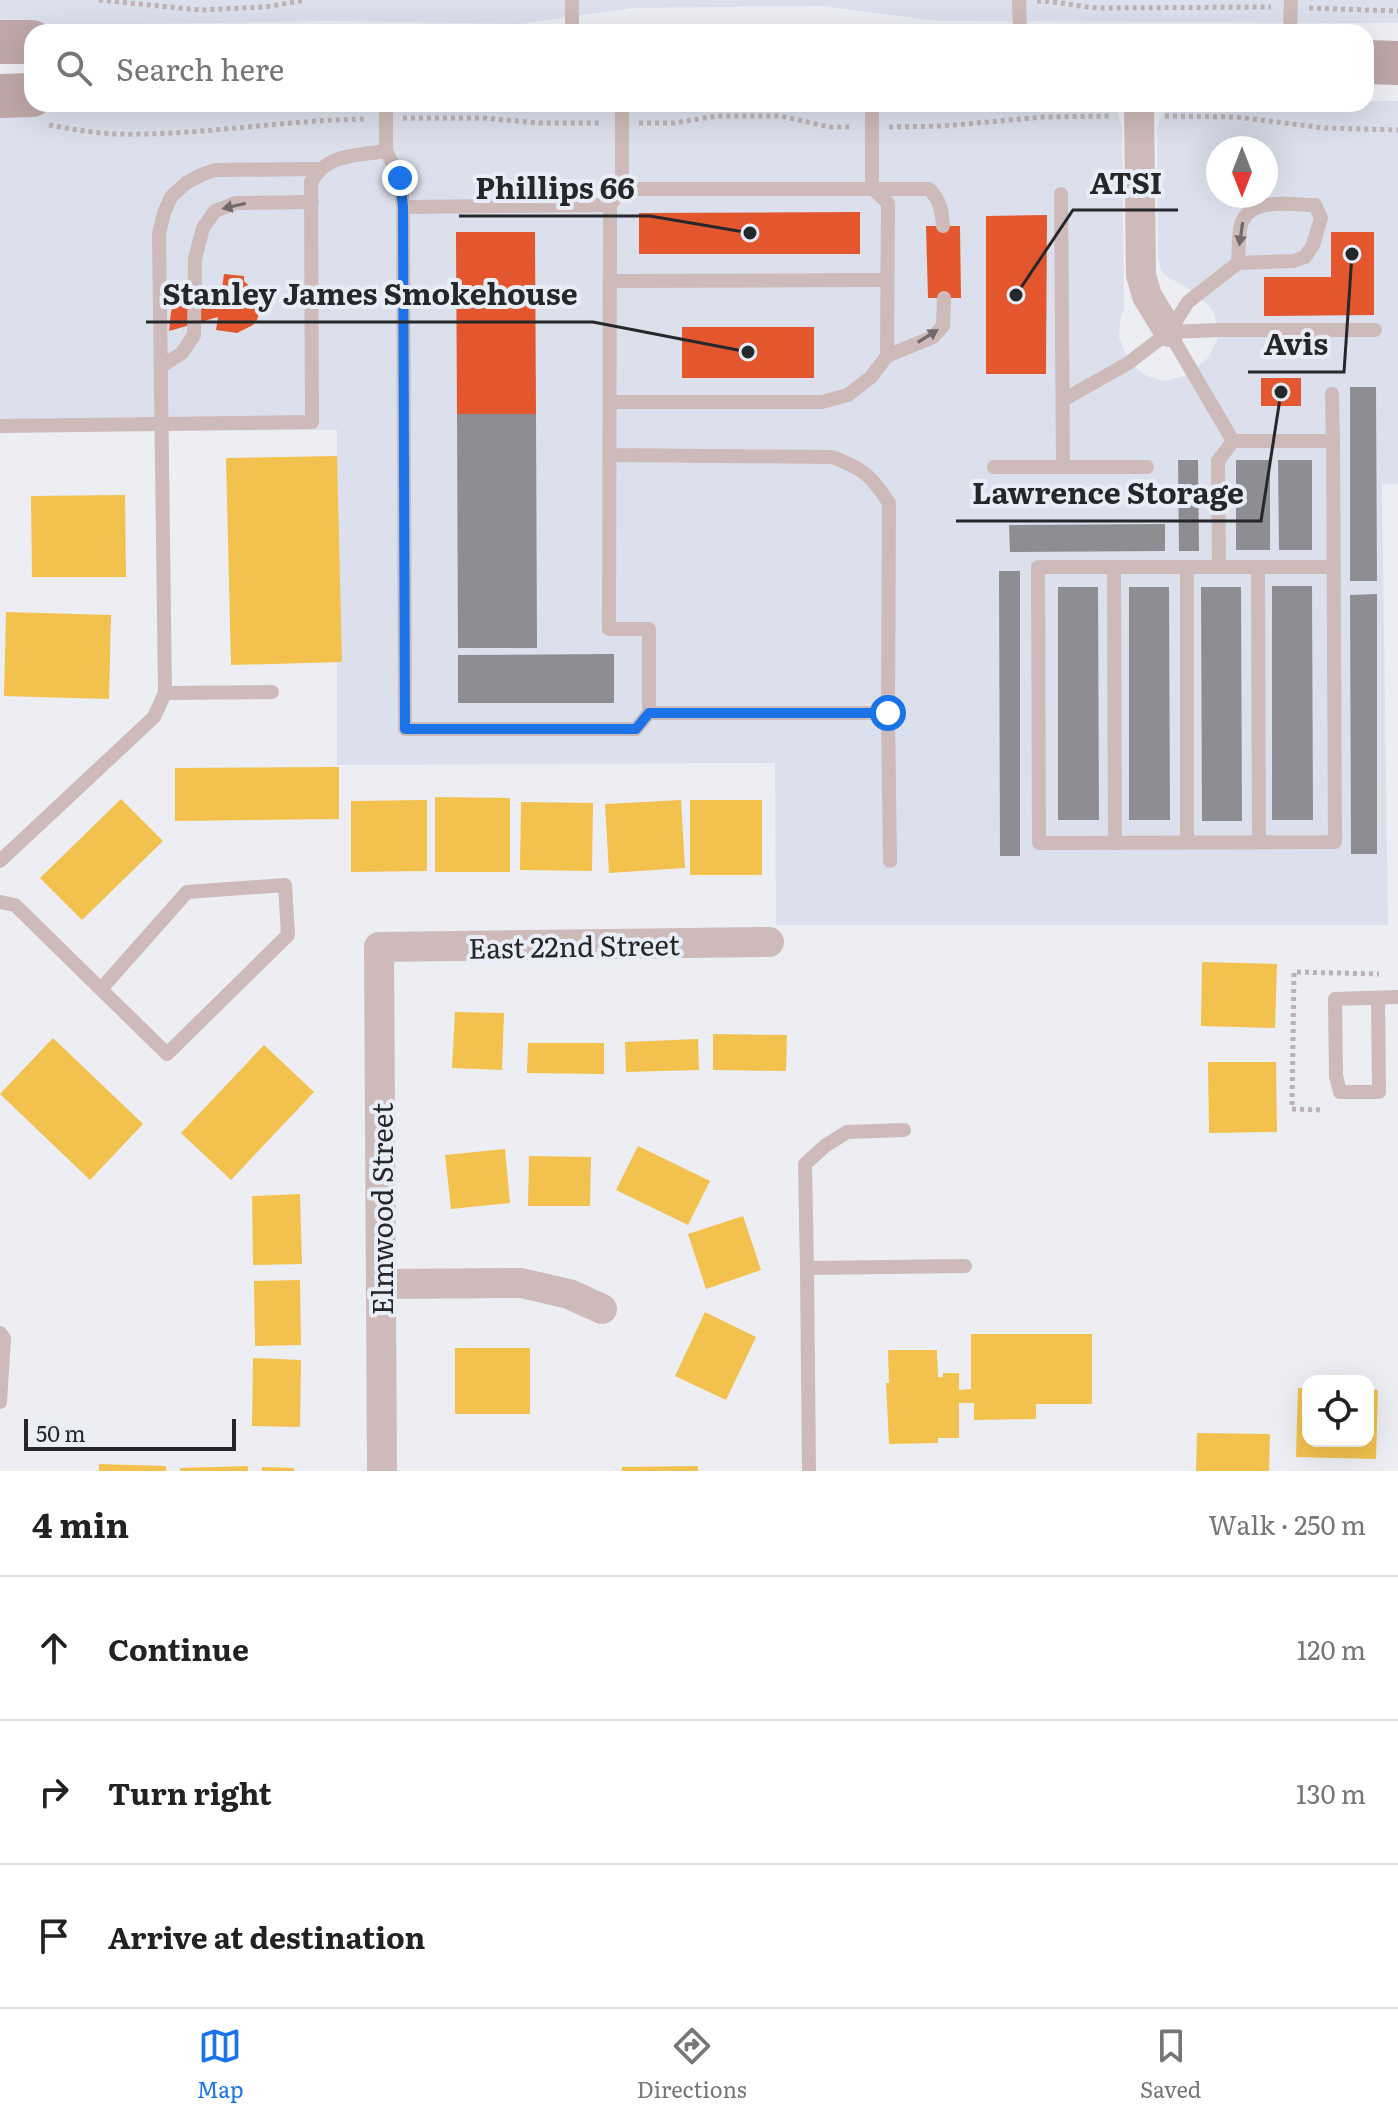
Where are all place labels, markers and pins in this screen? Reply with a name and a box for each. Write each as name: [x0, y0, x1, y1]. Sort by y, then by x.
callout: ATSI: [1073, 156, 1178, 210]
callout: Phillips 66: [459, 162, 650, 216]
callout: Stanley James Smokehouse: [146, 268, 593, 322]
callout: Avis: [1248, 318, 1344, 372]
callout: Lawrence Storage: [956, 467, 1261, 521]

